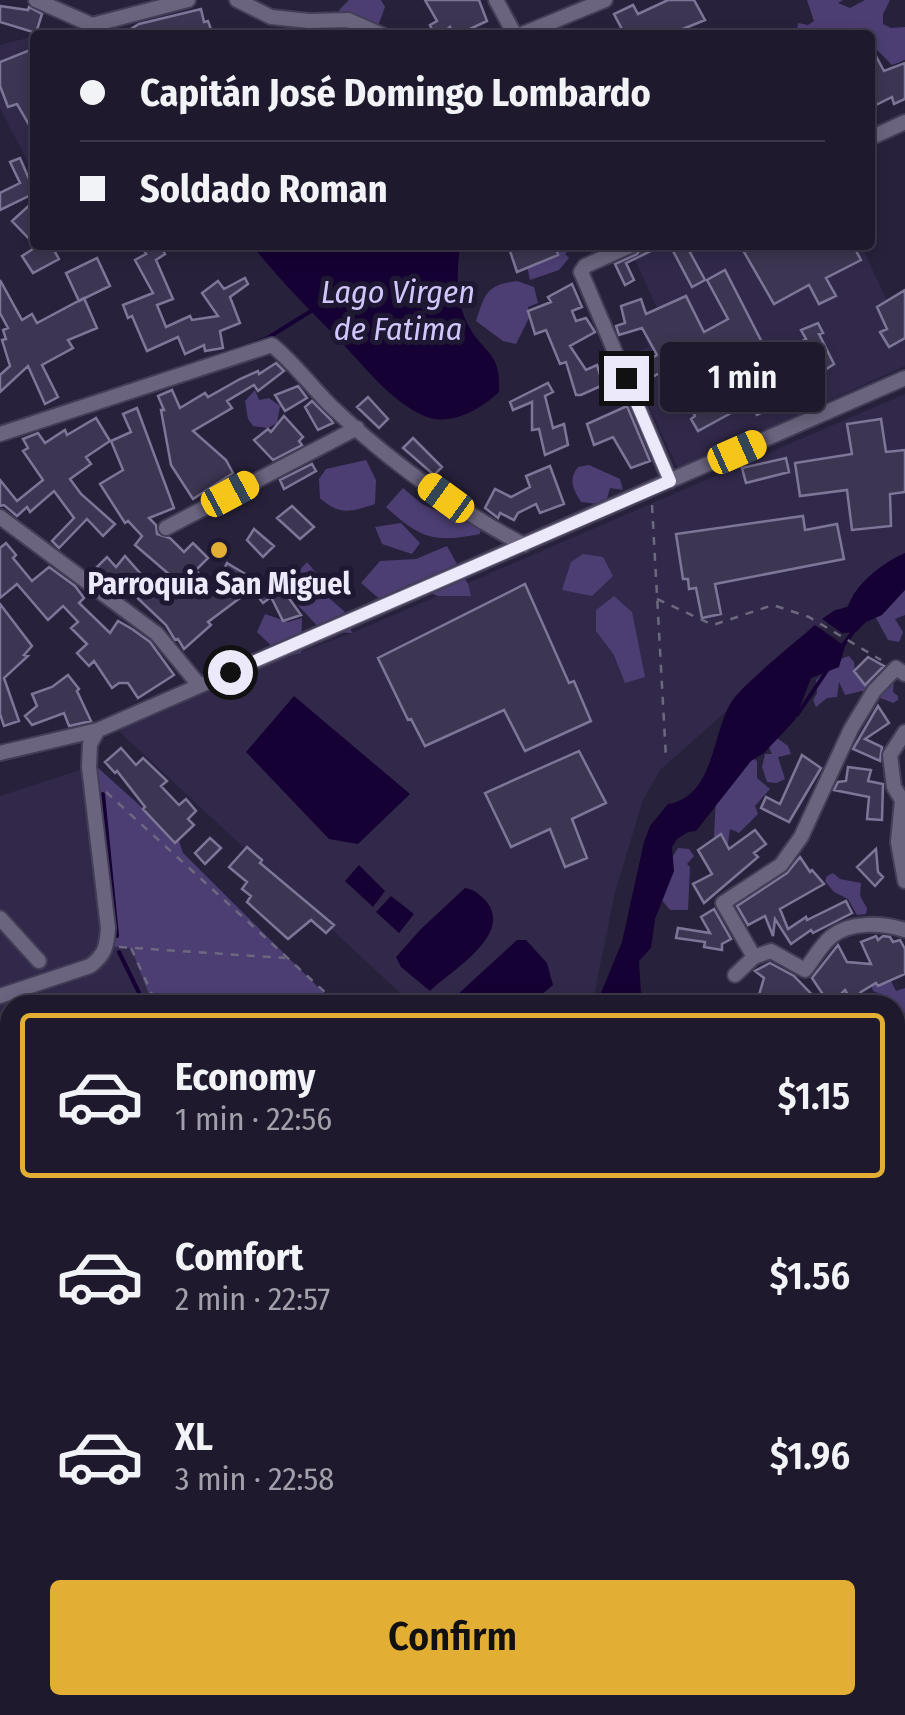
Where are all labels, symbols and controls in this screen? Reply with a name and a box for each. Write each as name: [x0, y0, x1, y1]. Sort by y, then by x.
text: Capitán José Domingo Lombardo: [140, 70, 651, 116]
text: Soldado Roman: [140, 166, 388, 212]
water label: Lago Virgen de Fatima: [321, 273, 475, 348]
callout: 1 min: [661, 343, 826, 413]
route end: [604, 356, 649, 401]
text: 1 min: [708, 358, 777, 396]
car: [703, 426, 771, 478]
car: [196, 467, 264, 521]
car: [413, 468, 479, 528]
marker: Parroquia San Miguel: [208, 539, 230, 561]
place label: Parroquia San Miguel: [87, 566, 351, 602]
route start: [208, 650, 253, 695]
icon: car: [55, 1051, 145, 1141]
text: Economy: [175, 1054, 315, 1100]
text: $1.15: [778, 1073, 850, 1119]
text: 1 min · 22:56: [175, 1100, 332, 1138]
icon: car: [55, 1231, 145, 1321]
text: Comfort: [175, 1234, 303, 1280]
text: $1.56: [770, 1253, 850, 1299]
text: 2 min · 22:57: [175, 1280, 330, 1318]
icon: car: [55, 1411, 145, 1501]
text: XL: [175, 1414, 213, 1460]
text: $1.96: [770, 1433, 850, 1479]
text: 3 min · 22:58: [175, 1460, 334, 1498]
button: Confirm: [50, 1580, 855, 1695]

